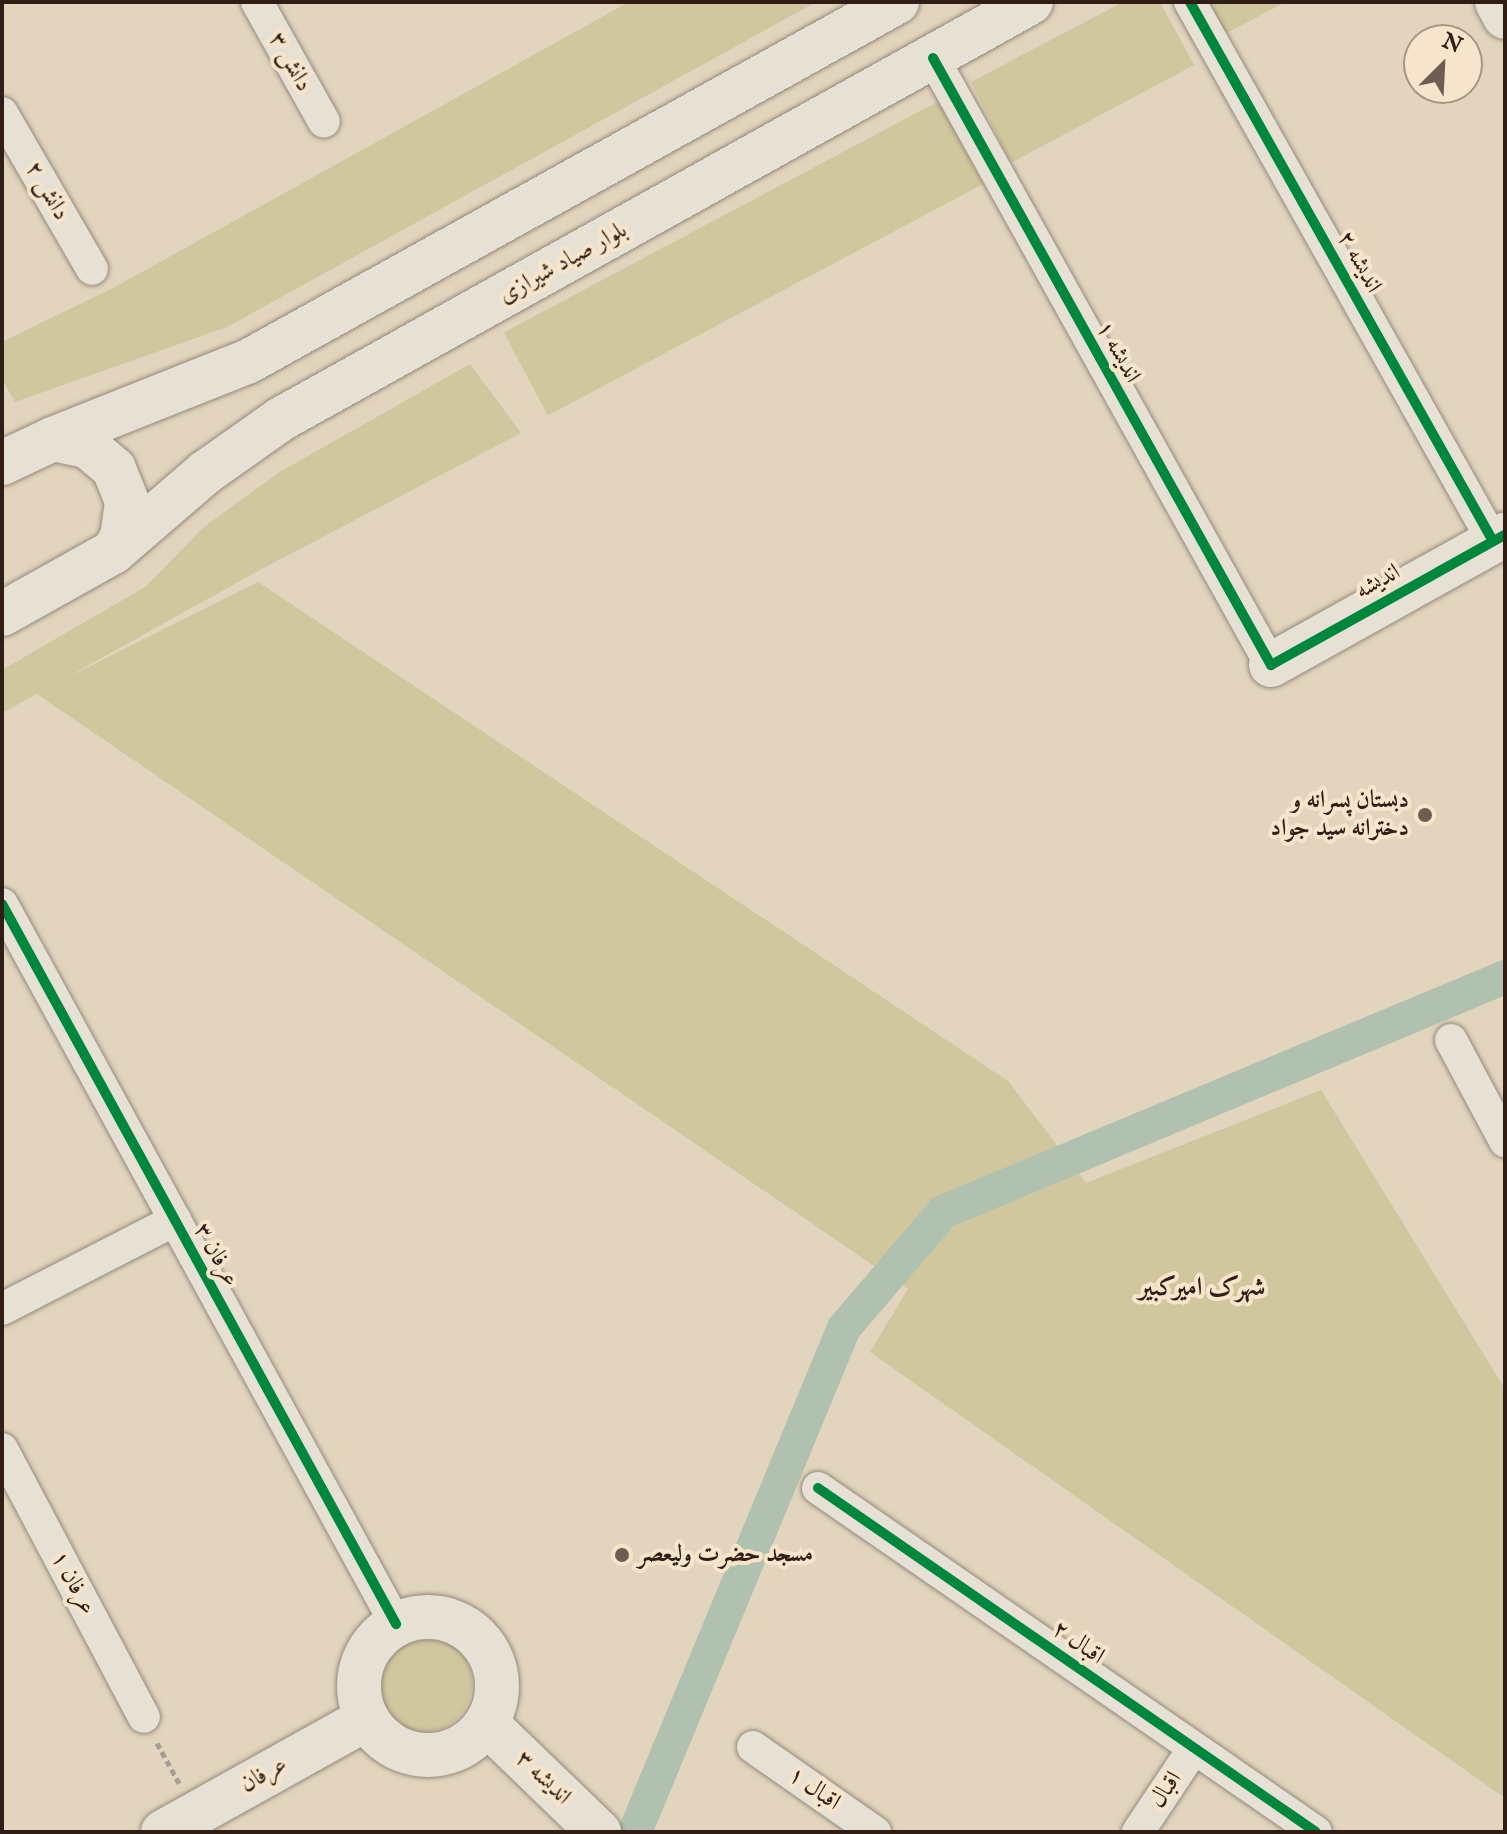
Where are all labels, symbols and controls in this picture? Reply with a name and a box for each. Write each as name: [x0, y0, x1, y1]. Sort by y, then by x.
north arrow: [1403, 24, 1483, 104]
street label: دانش ۳: [262, 27, 318, 97]
text: N: [1438, 27, 1466, 61]
street label: دانش ۲: [19, 156, 75, 226]
street label: بلوار صیاد شیرازی: [494, 216, 632, 310]
street label: اندیشه ۲: [1330, 226, 1388, 298]
street label: اندیشه ۱: [1089, 316, 1147, 388]
street label: اندیشه: [1350, 558, 1406, 606]
place label: دبستان پسرانه و دخترانه سید جواد: [1270, 787, 1409, 843]
marker: دبستان پسرانه و دخترانه سید جواد: [1416, 806, 1434, 824]
street label: عرفان ۳: [187, 1218, 245, 1292]
district label: شهرک امیرکبیر: [1139, 1272, 1265, 1304]
place label: مسجد حضرت ولیعصر: [638, 1541, 813, 1569]
street label: عرفان ۱: [44, 1546, 102, 1620]
marker: مسجد حضرت ولیعصر: [613, 1546, 631, 1564]
street label: اقبال ۲: [1046, 1615, 1110, 1671]
street label: اندیشه ۳: [509, 1745, 577, 1811]
street label: عرفان: [236, 1751, 292, 1799]
street label: اقبال ۱: [782, 1761, 846, 1817]
street label: اقبال: [1143, 1766, 1189, 1814]

